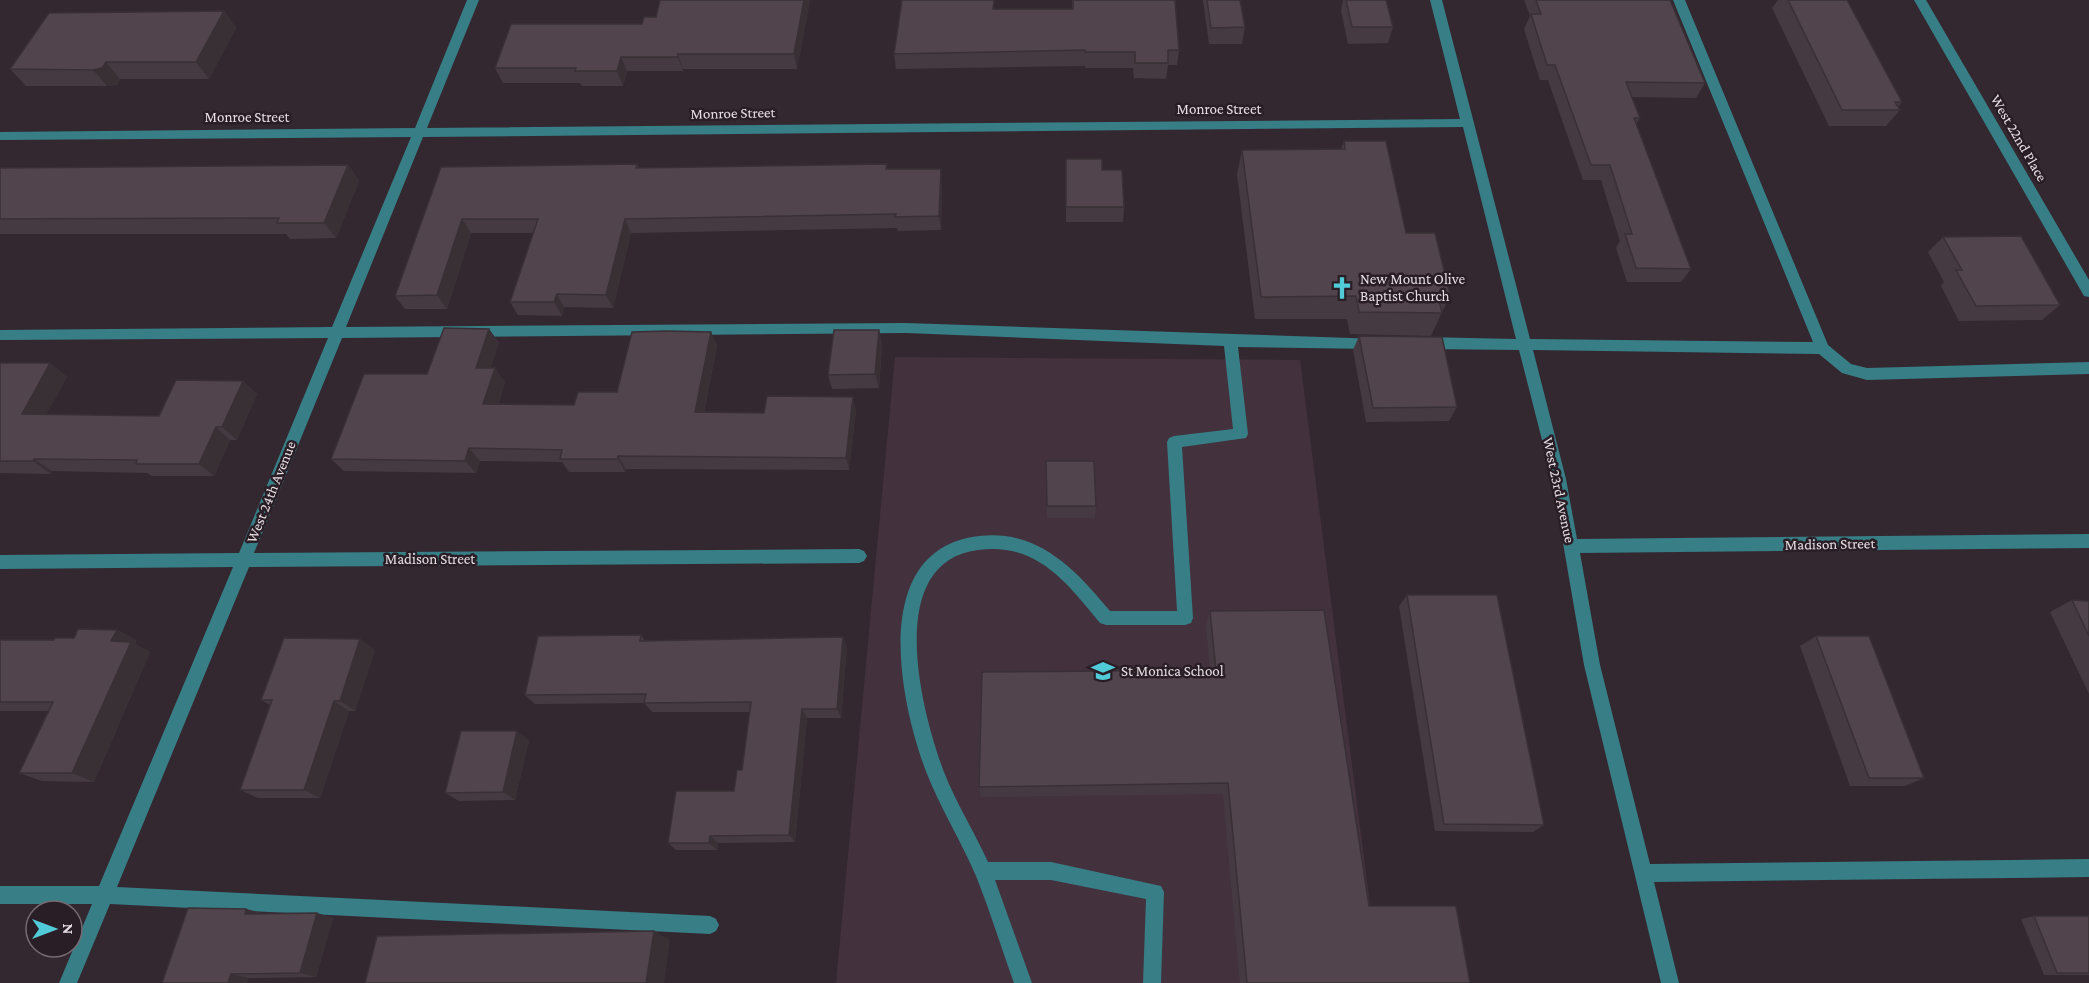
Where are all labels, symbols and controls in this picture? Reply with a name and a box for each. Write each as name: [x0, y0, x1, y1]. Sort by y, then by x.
street label: West 22nd Place: [1988, 92, 2051, 185]
street label: Monroe Street: [1177, 101, 1263, 117]
street label: Monroe Street: [690, 104, 777, 122]
street label: Monroe Street: [205, 109, 291, 125]
place label: New Mount Olive Baptist Church: [1360, 271, 1466, 305]
church icon: New Mount Olive Baptist Church: [1329, 275, 1355, 301]
street label: West 23rd Avenue: [1540, 436, 1578, 545]
street label: West 24th Avenue: [243, 438, 299, 545]
street label: Madison Street: [1785, 535, 1876, 553]
street label: Madison Street: [385, 551, 476, 567]
school or university icon: St Monica School: [1090, 658, 1116, 684]
place label: St Monica School: [1121, 663, 1224, 679]
north arrow: [24, 899, 84, 959]
text: N: [60, 924, 77, 935]

